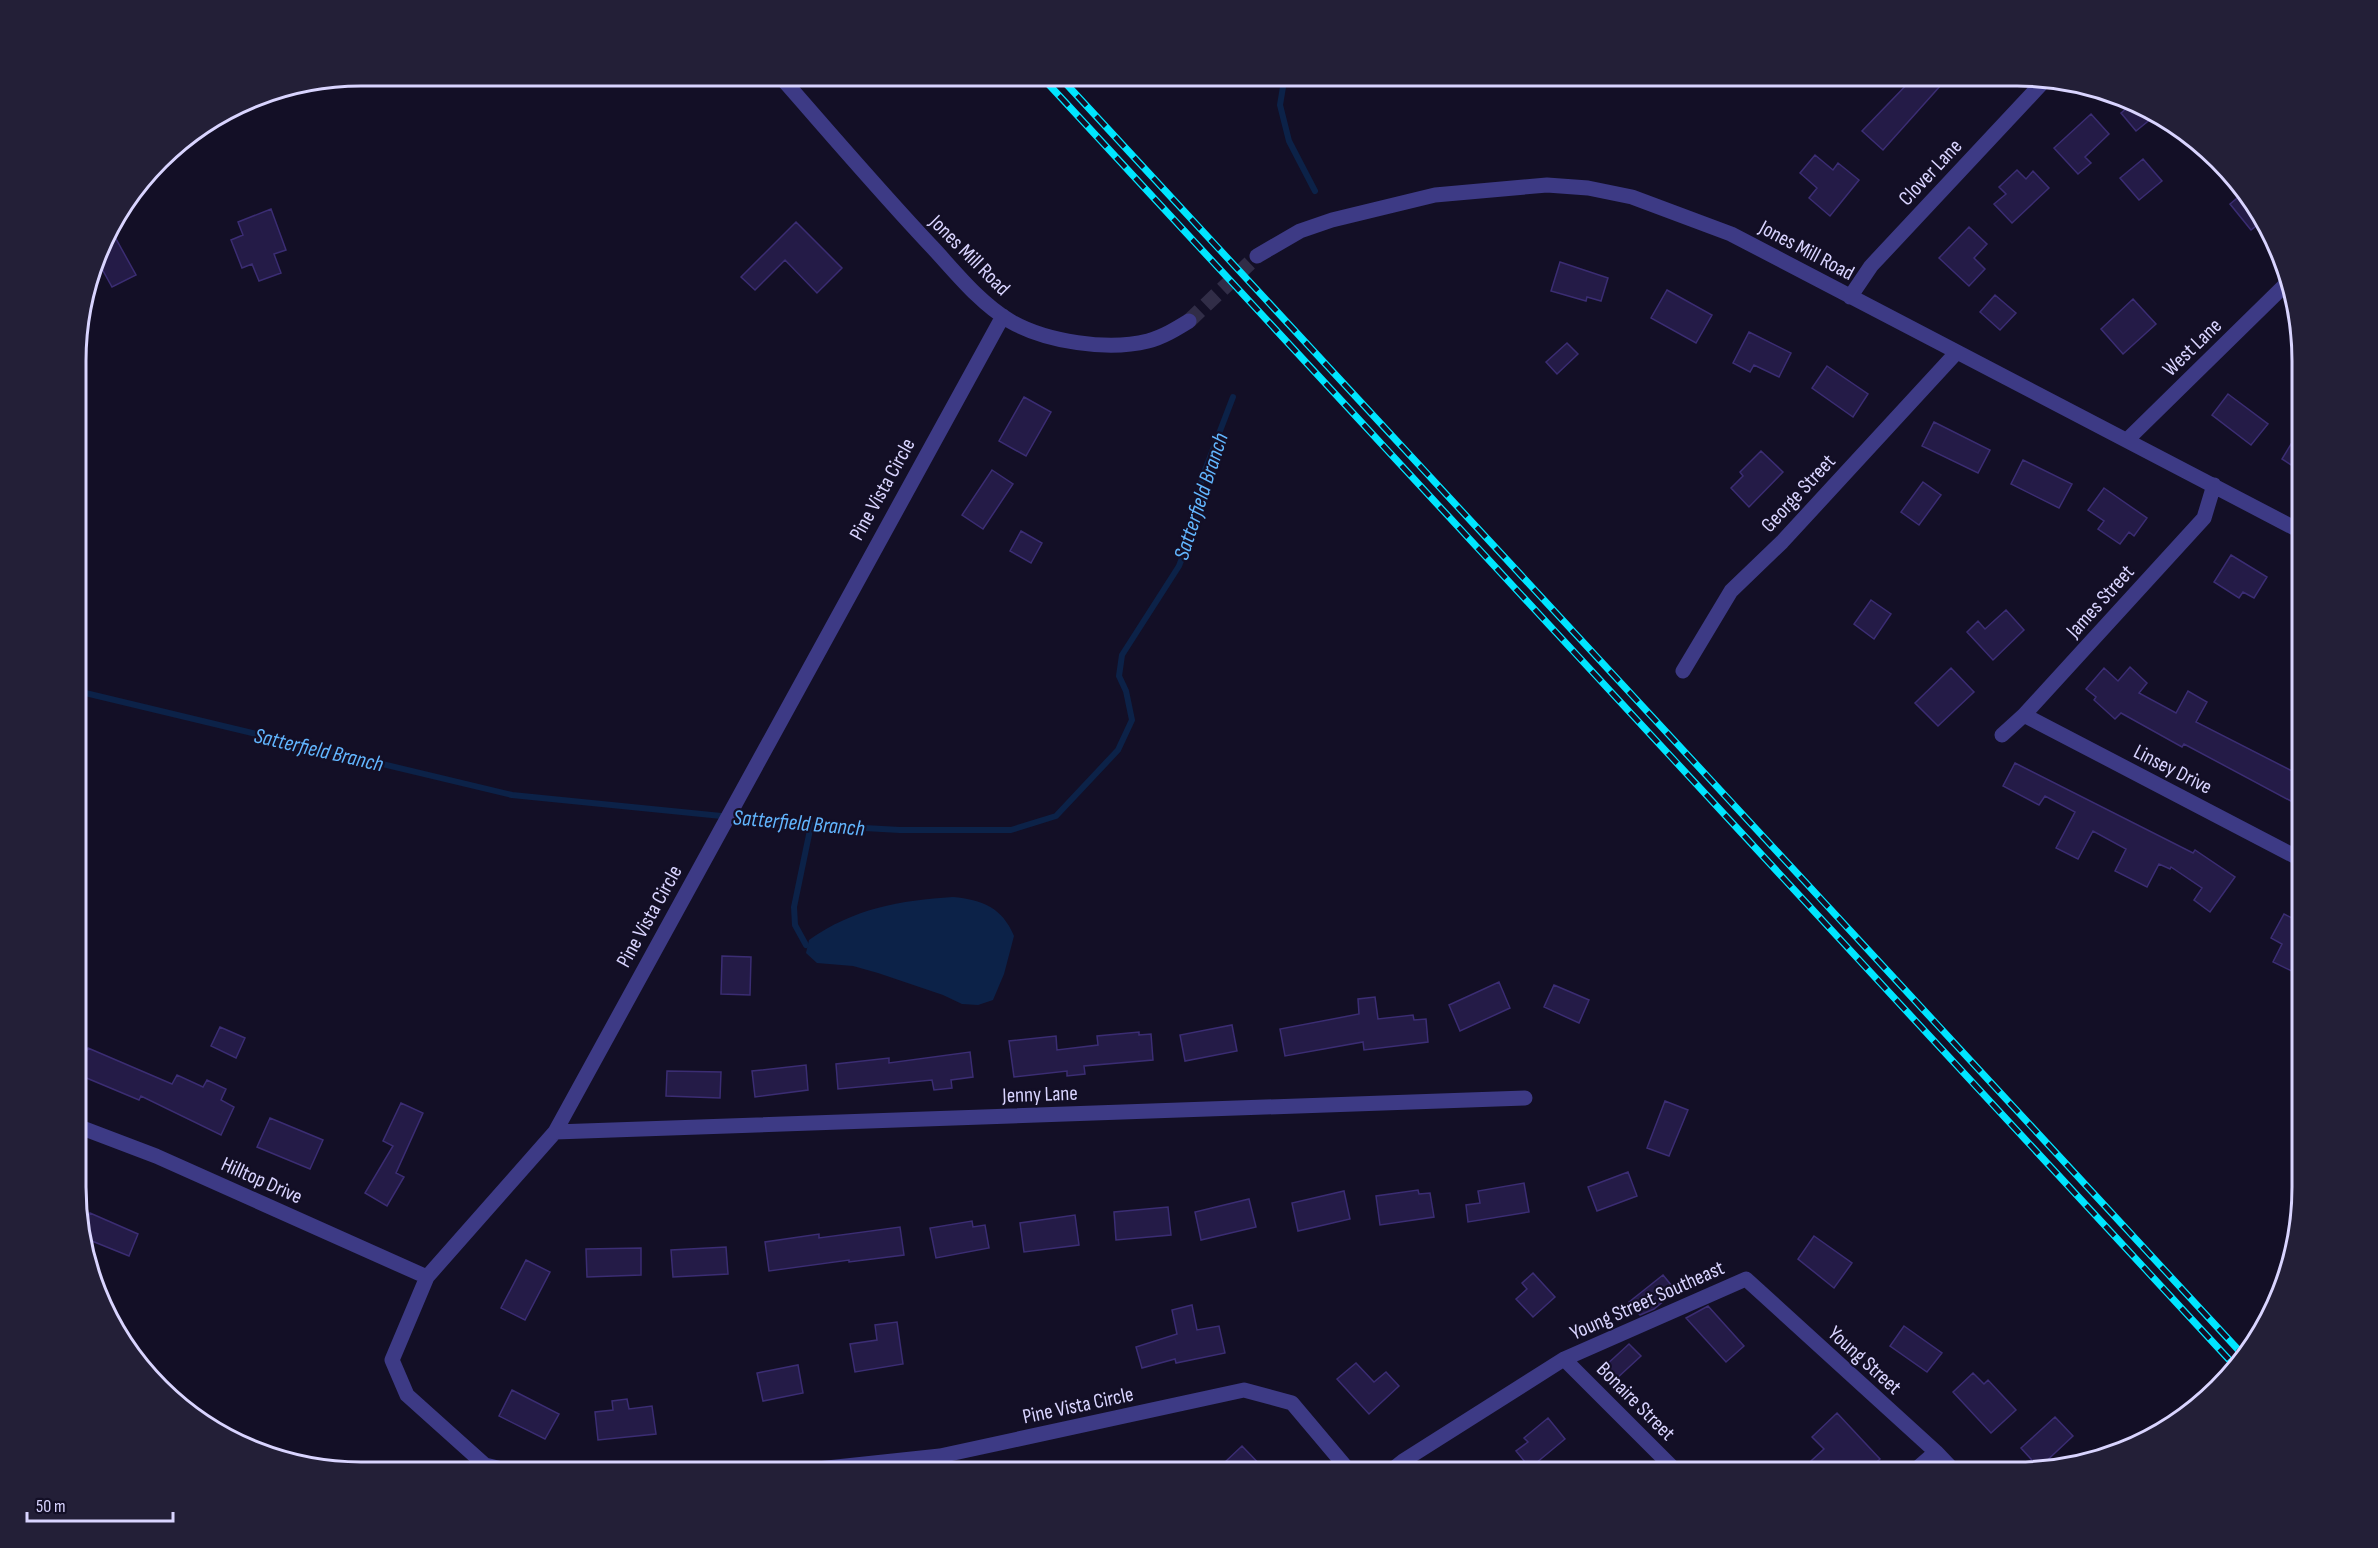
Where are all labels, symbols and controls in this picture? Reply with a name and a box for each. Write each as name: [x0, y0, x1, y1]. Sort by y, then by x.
street label: Clover Lane: [1893, 134, 1967, 211]
street label: Jones Mill Road: [923, 209, 1015, 301]
street label: Jones Mill Road: [1754, 215, 1858, 286]
street label: West Lane: [2158, 313, 2227, 381]
water label: Satterfield Branch: [1168, 430, 1235, 563]
street label: Pine Vista Circle: [844, 434, 921, 545]
street label: George Street: [1756, 449, 1841, 538]
street label: James Street: [2060, 560, 2140, 644]
water label: Satterfield Branch: [251, 722, 386, 778]
street label: Linsey Drive: [2129, 739, 2216, 800]
water label: Satterfield Branch: [732, 804, 866, 843]
street label: Pine Vista Circle: [611, 861, 688, 972]
street label: Jenny Lane: [1001, 1081, 1078, 1108]
street label: Hilltop Drive: [217, 1152, 306, 1209]
street label: Young Street Southeast: [1566, 1255, 1728, 1346]
street label: Young Street: [1823, 1321, 1907, 1400]
street label: Bonaire Street: [1591, 1357, 1680, 1446]
street label: Pine Vista Circle: [1020, 1382, 1136, 1429]
scale bar: [27, 1485, 172, 1523]
text: 50 m: [36, 1496, 66, 1517]

